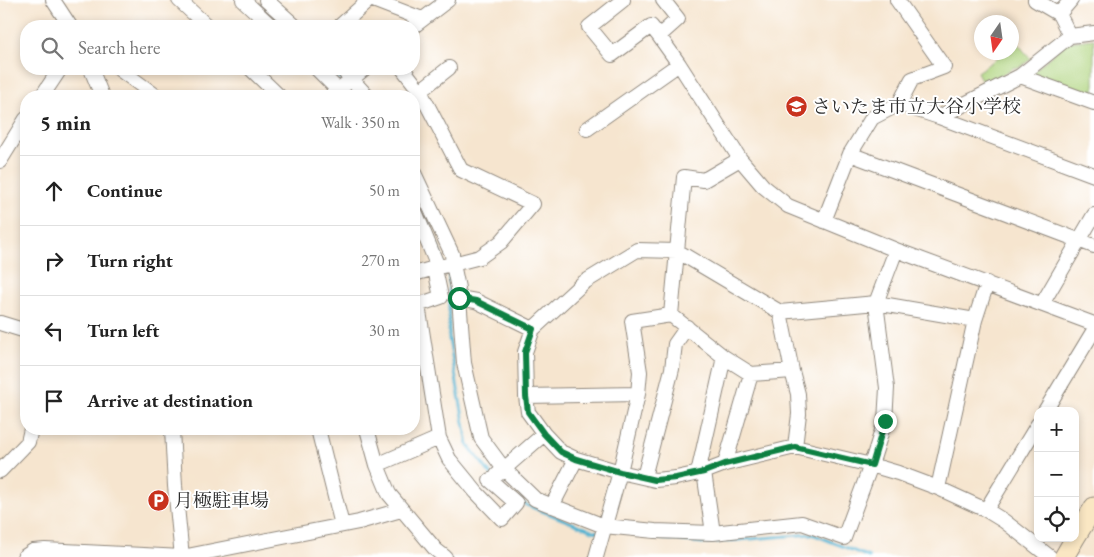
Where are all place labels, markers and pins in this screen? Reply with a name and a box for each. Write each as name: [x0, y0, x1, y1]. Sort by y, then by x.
school or university icon: さいたま市立大谷小学校: [784, 94, 808, 118]
place label: さいたま市立大谷小学校: [812, 94, 1021, 119]
parking icon: 月極駐車場: [146, 488, 170, 512]
place label: 月極駐車場: [174, 488, 269, 513]

